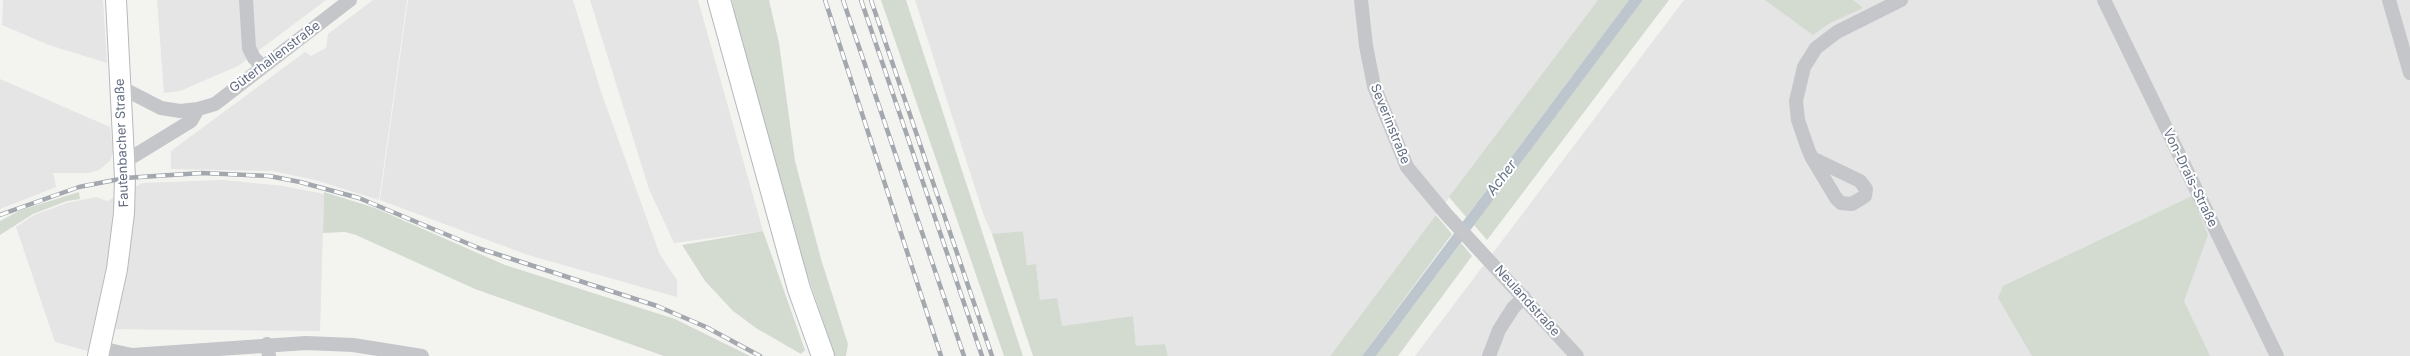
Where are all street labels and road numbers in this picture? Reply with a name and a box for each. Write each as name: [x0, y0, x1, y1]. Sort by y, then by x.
street label: Güterhallenstraße: [227, 18, 323, 96]
street label: Fautenbacher Straße: [112, 78, 132, 208]
street label: Severinstraße: [1367, 82, 1413, 166]
street label: Von-Drais-Straße: [2159, 126, 2221, 230]
street label: Neulandstraße: [1491, 262, 1563, 340]

